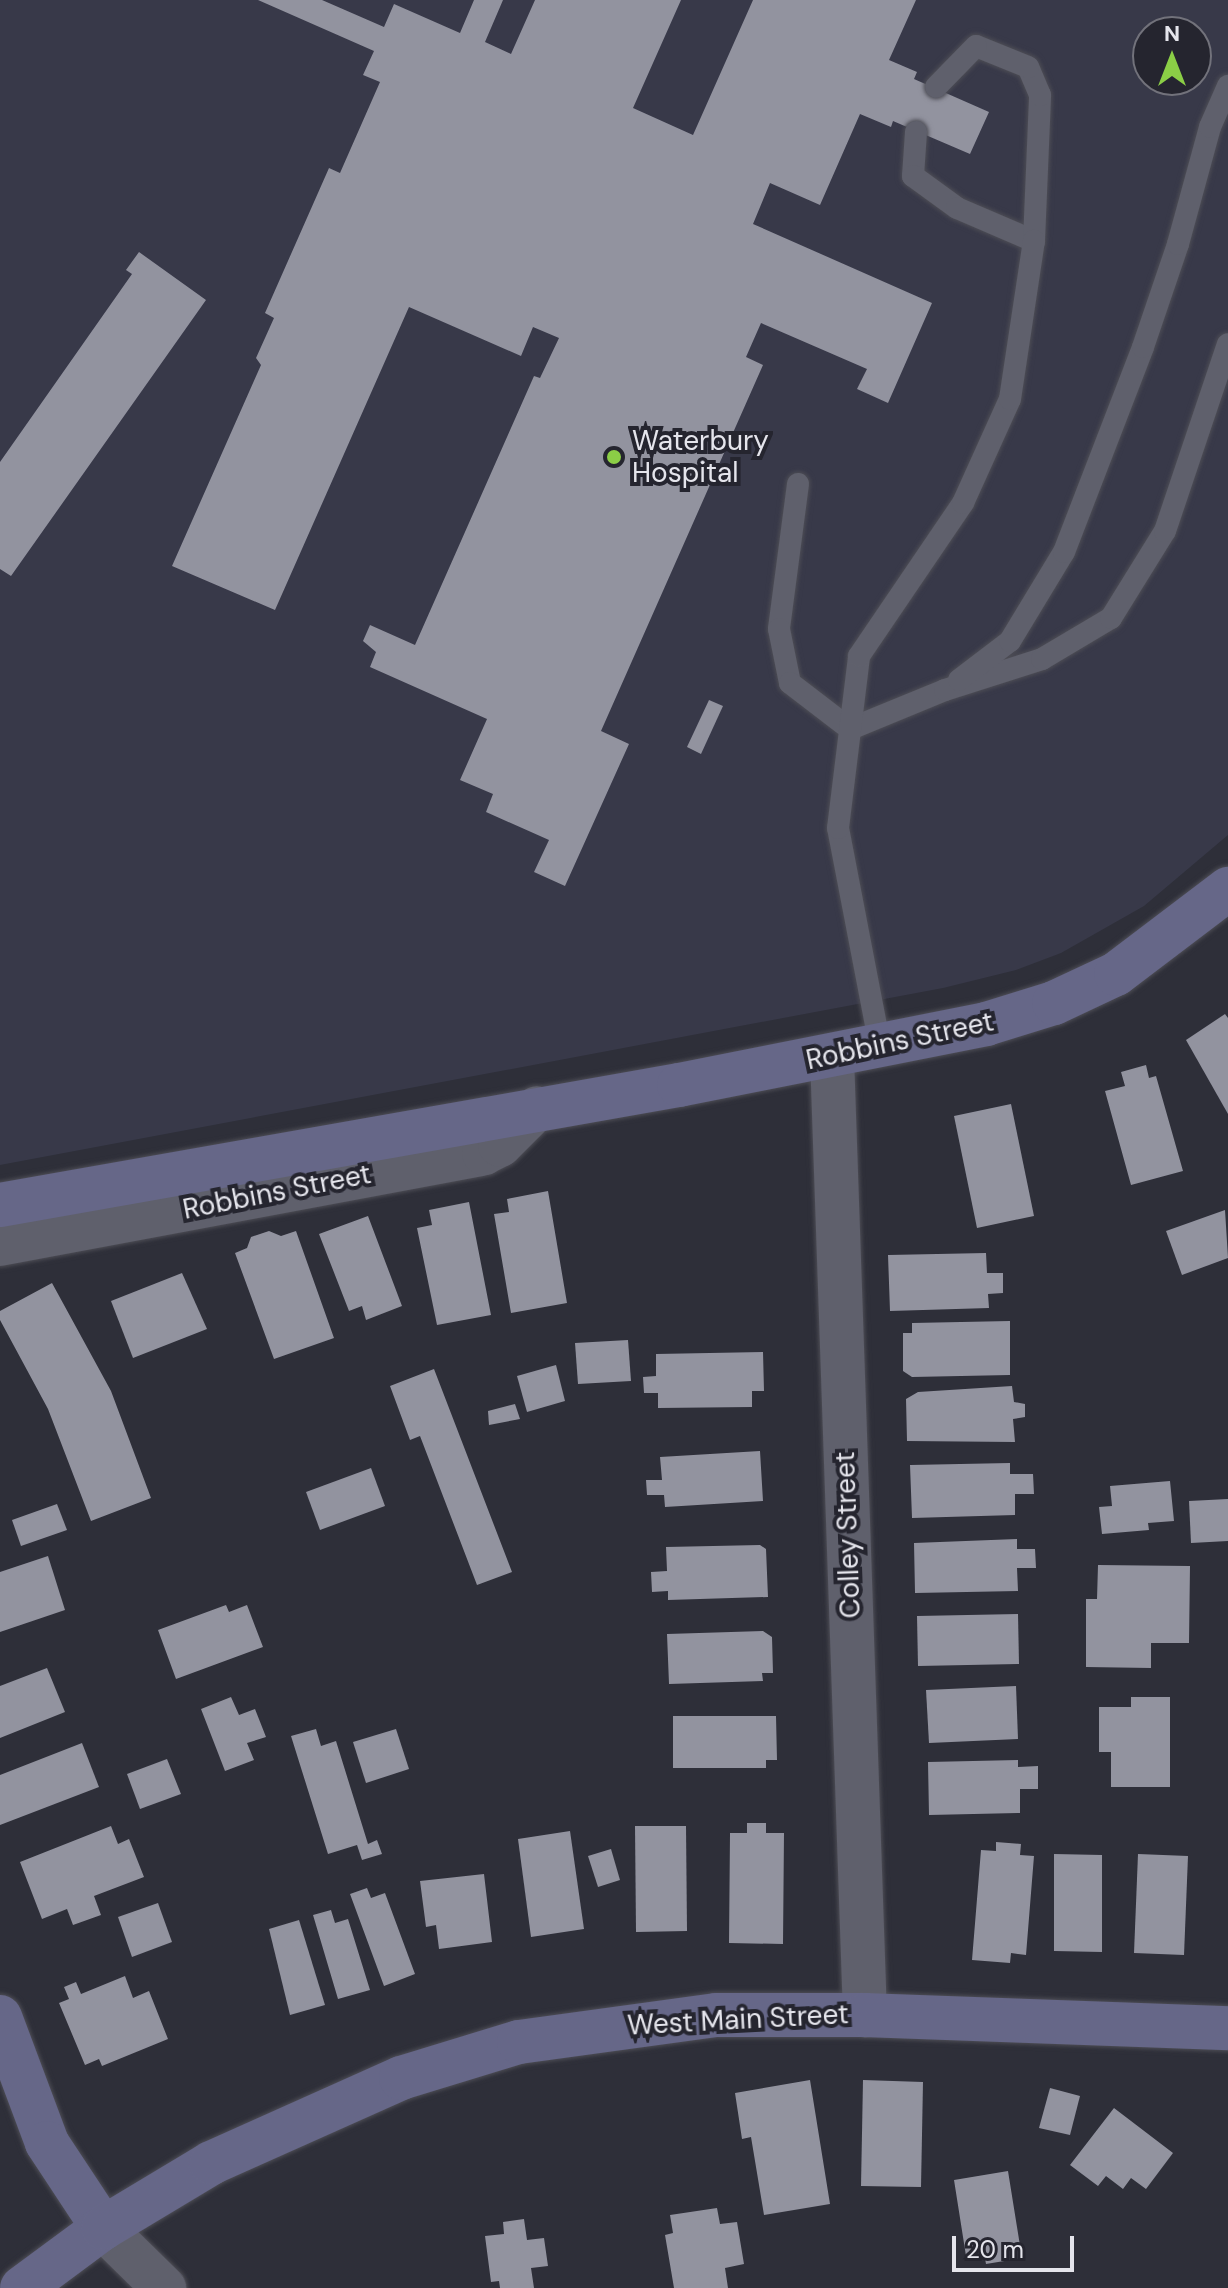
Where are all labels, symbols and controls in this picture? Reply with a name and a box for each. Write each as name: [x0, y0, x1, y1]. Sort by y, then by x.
north arrow: [1132, 16, 1212, 96]
text: N: [1164, 19, 1180, 48]
place label: Waterbury Hospital: [632, 424, 769, 490]
marker: Waterbury Hospital: [603, 446, 625, 468]
street label: Robbins Street: [803, 1005, 997, 1077]
street label: Robbins Street: [180, 1157, 374, 1227]
street label: Colley Street: [828, 1451, 868, 1619]
street label: West Main Street: [626, 1997, 850, 2043]
scale bar: [956, 2220, 1078, 2270]
text: 20 m: [966, 2234, 1024, 2265]

